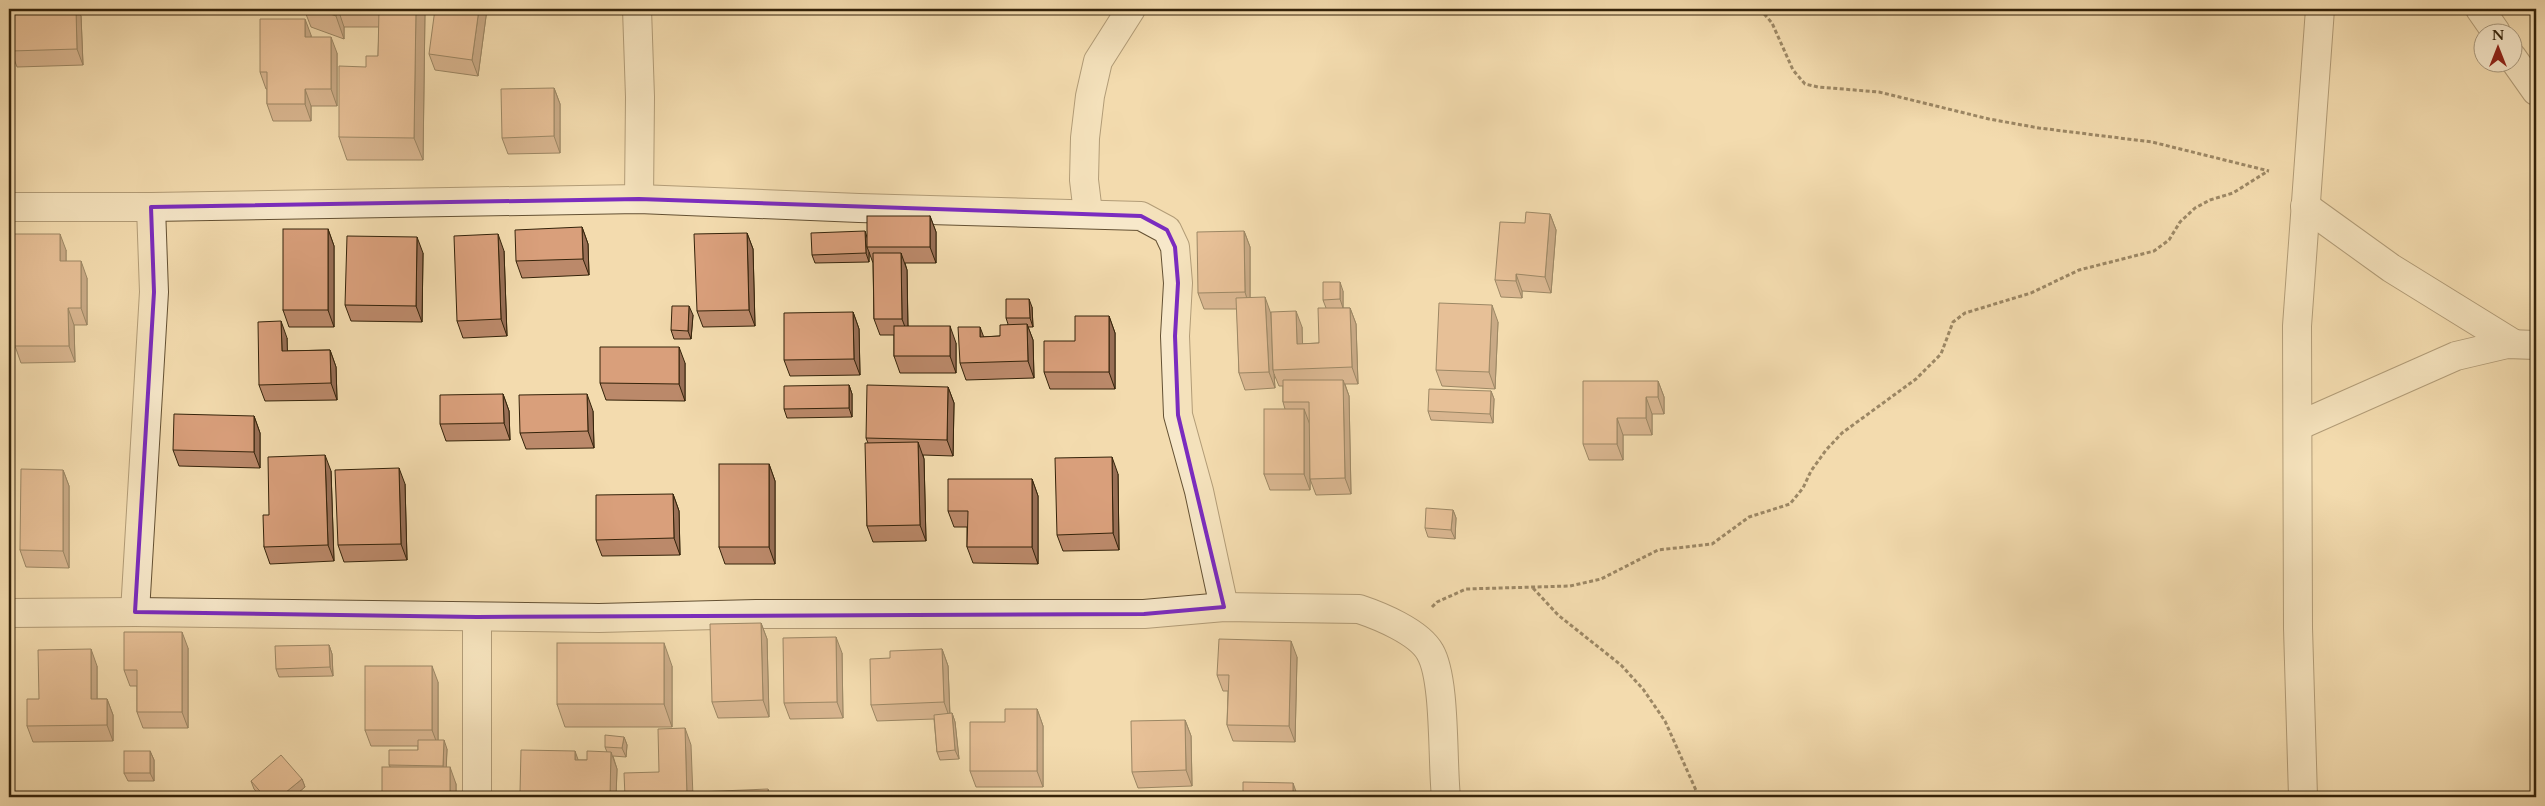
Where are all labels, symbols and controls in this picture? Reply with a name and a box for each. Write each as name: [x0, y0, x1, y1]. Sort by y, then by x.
north arrow: [2472, 22, 2522, 72]
text: N: [2492, 26, 2504, 45]

